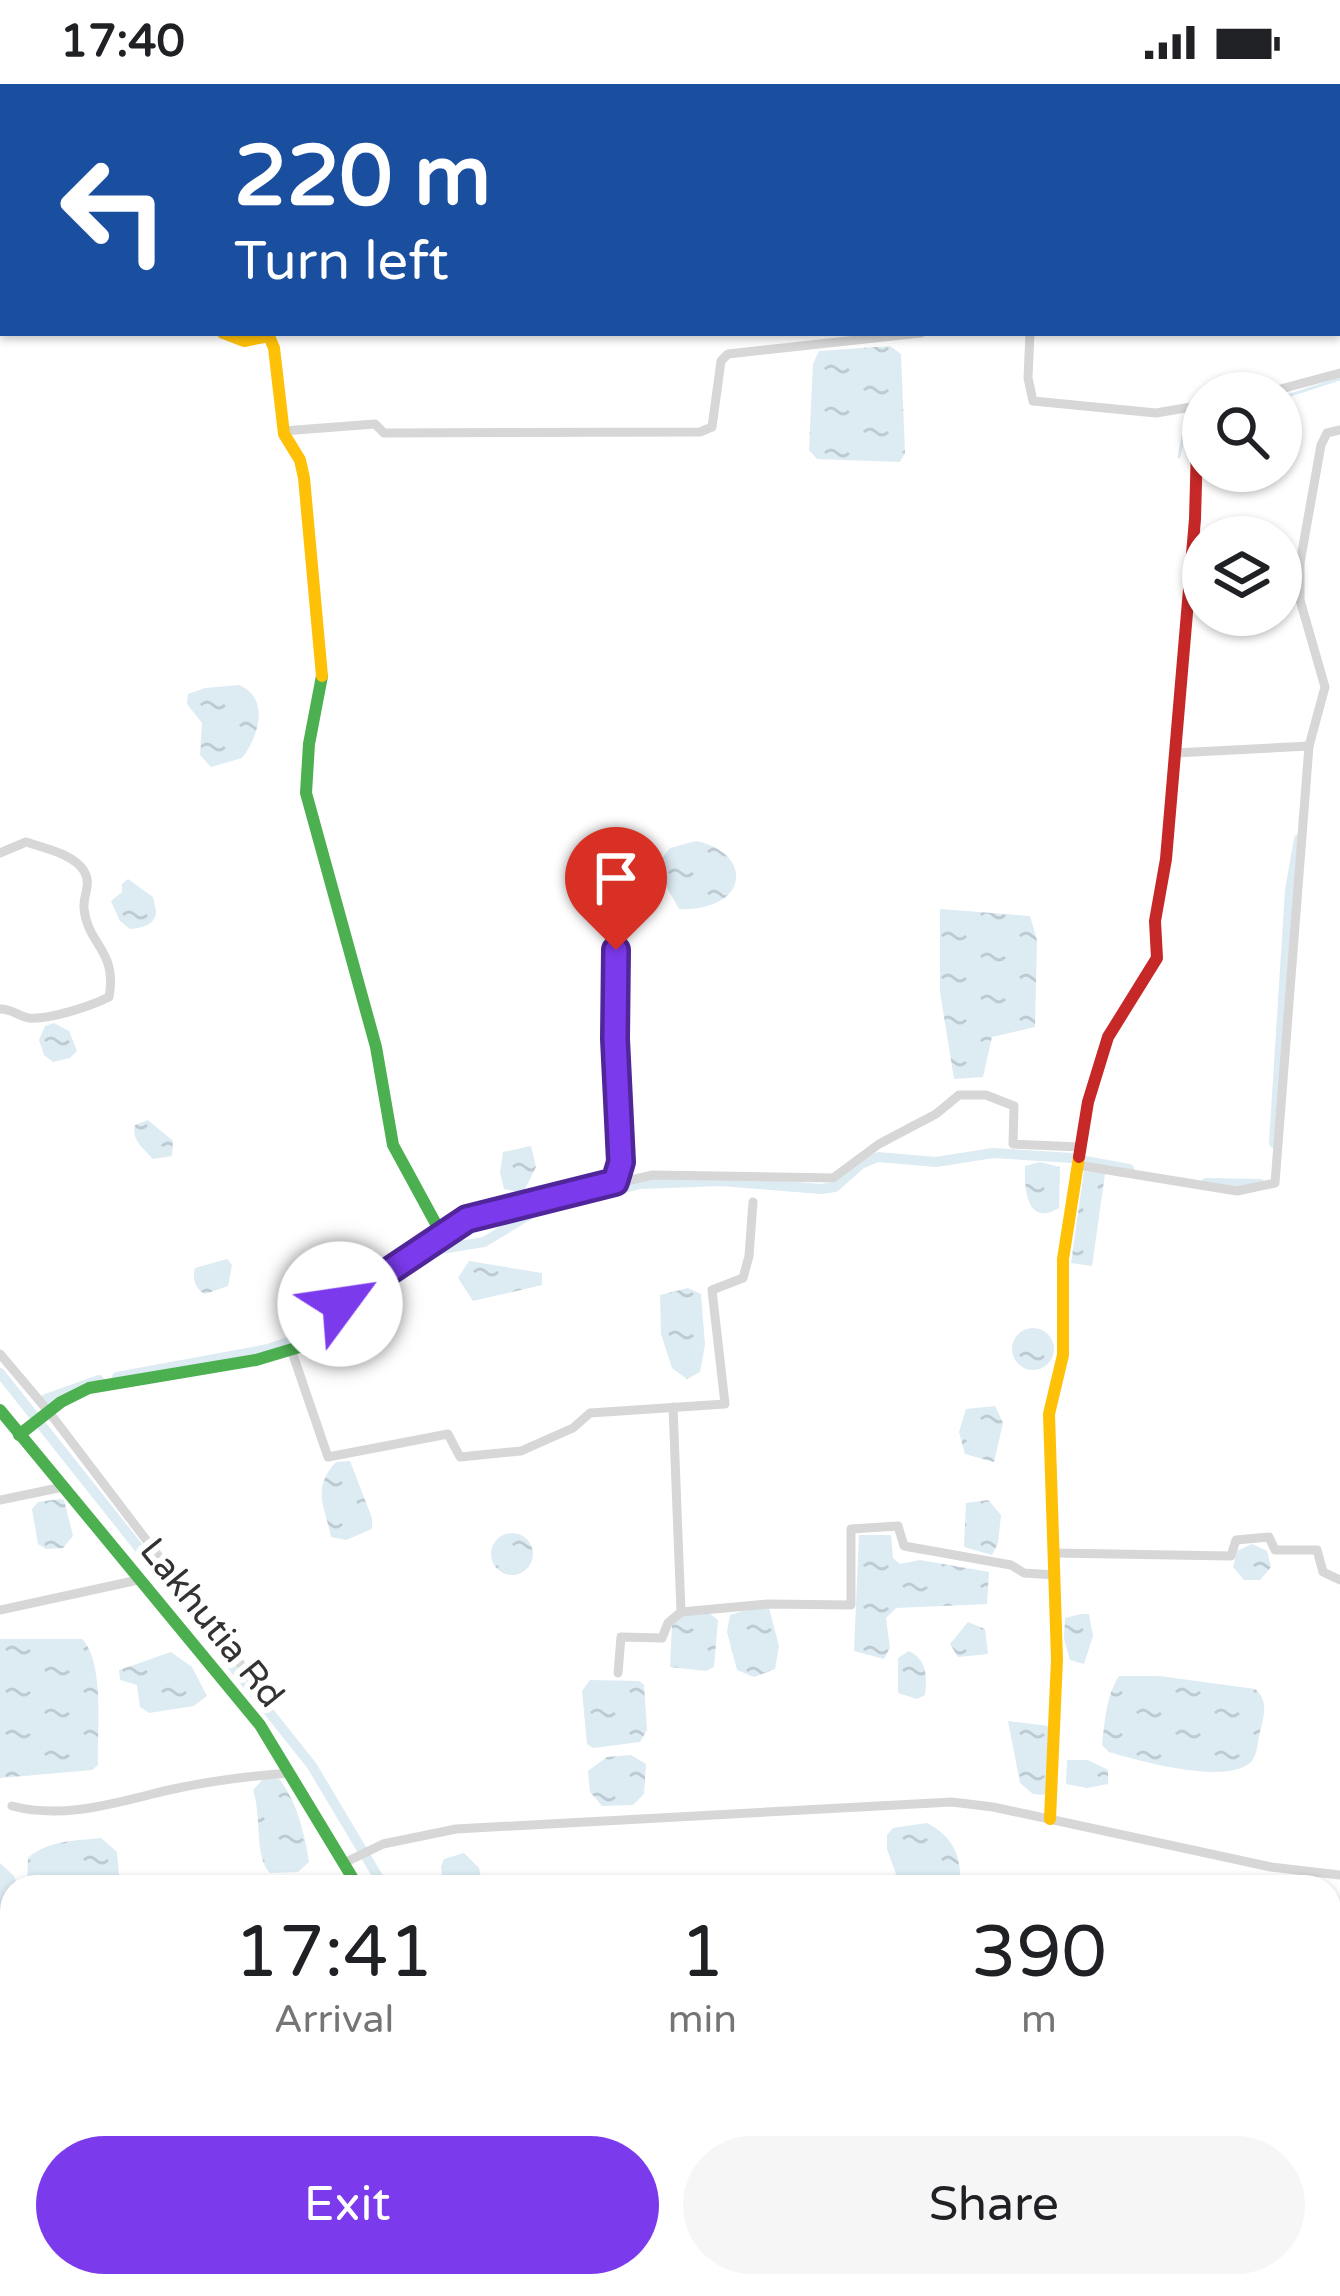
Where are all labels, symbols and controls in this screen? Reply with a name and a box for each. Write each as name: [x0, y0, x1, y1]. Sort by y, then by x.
text: 17:40: [60, 15, 185, 69]
text: 220 m: [234, 127, 491, 228]
icon: left: [36, 132, 192, 288]
text: Turn left: [234, 229, 449, 294]
map controls: [1182, 372, 1302, 636]
button: search: [1182, 372, 1302, 492]
button: layers: [1182, 516, 1302, 636]
pin: [565, 827, 667, 950]
icon: arrive: [583, 845, 649, 911]
position arrow: [277, 1241, 403, 1367]
street label: Lakhutia Rd: [131, 1530, 293, 1716]
text: 17:41: [234, 1910, 434, 1997]
text: 1: [680, 1910, 725, 1997]
text: 390: [971, 1910, 1107, 1997]
text: Arrival: [274, 1996, 394, 2043]
text: min: [668, 1996, 737, 2043]
text: m: [1021, 1996, 1057, 2043]
button: Exit: [36, 2136, 659, 2274]
button: Share: [683, 2136, 1305, 2274]

